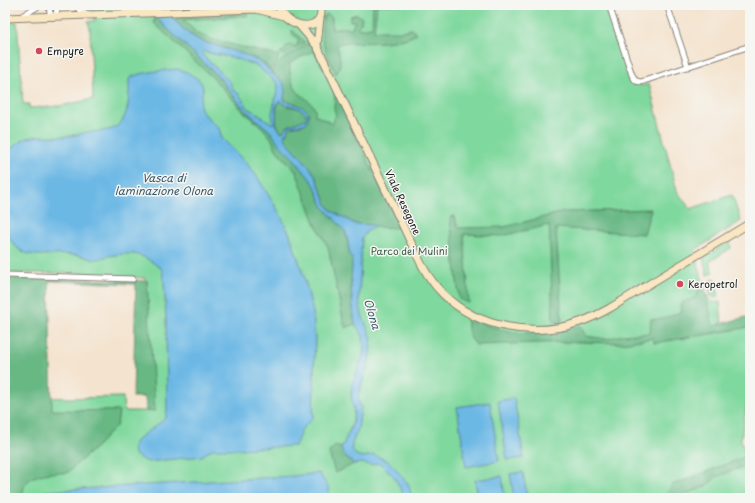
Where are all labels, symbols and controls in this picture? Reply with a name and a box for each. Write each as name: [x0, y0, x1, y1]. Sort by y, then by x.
place label: Empyre: [47, 43, 84, 58]
marker: Empyre: [34, 46, 44, 56]
street label: Viale Resegone: [382, 167, 425, 237]
water label: Vasca di laminazione Olona: [115, 169, 214, 199]
park label: Parco dei Mulini: [371, 243, 448, 258]
place label: Keropetrol: [688, 276, 738, 291]
marker: Keropetrol: [675, 279, 685, 289]
water label: Olona: [360, 297, 385, 332]

